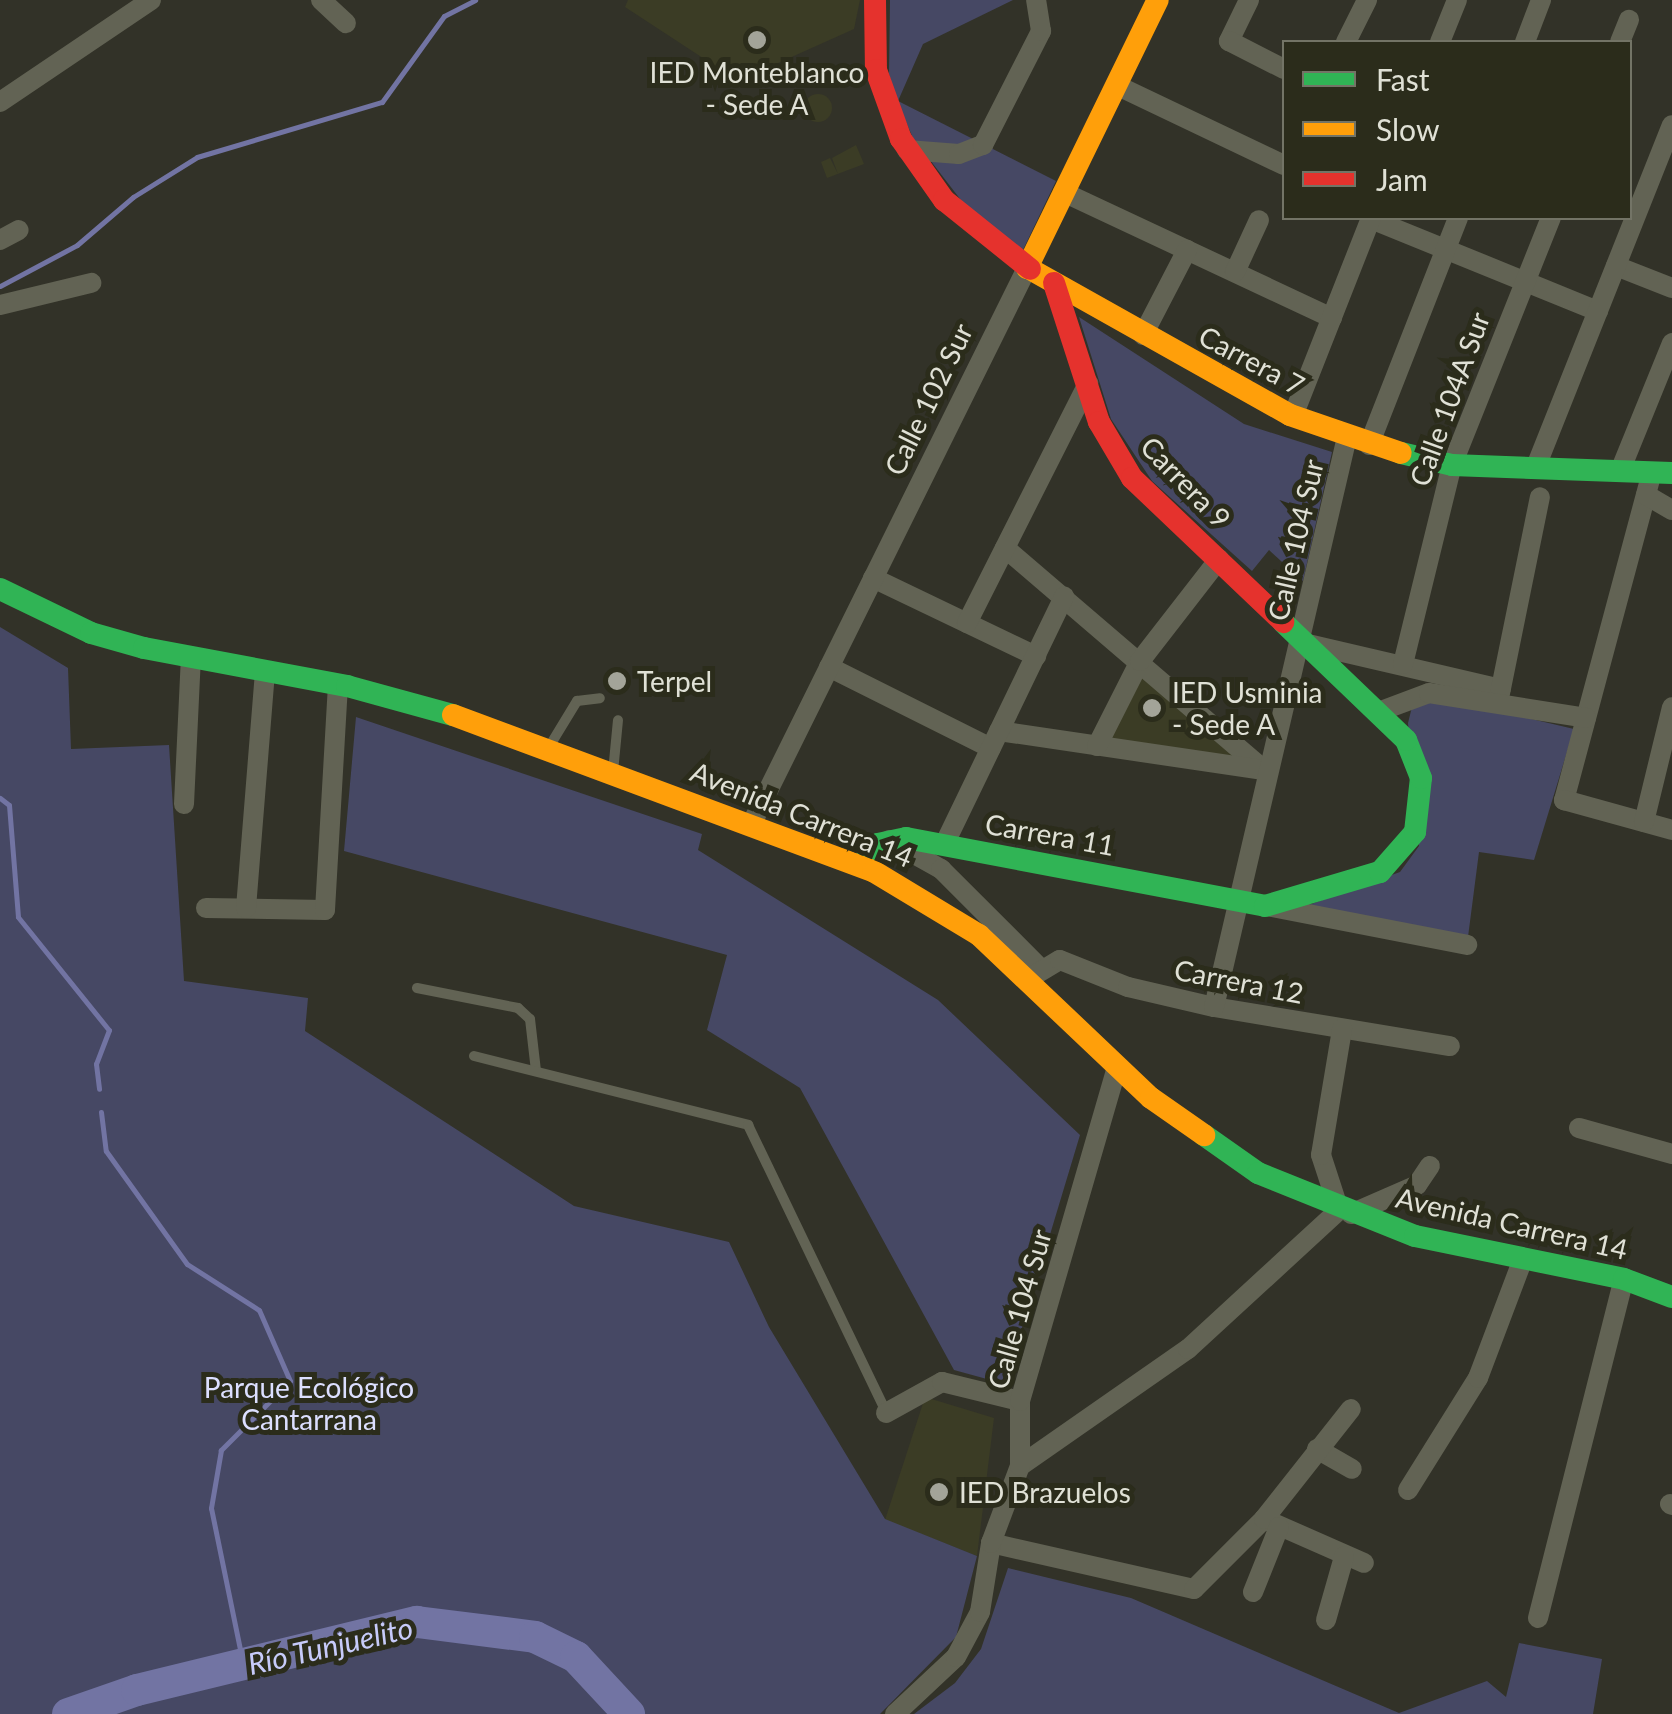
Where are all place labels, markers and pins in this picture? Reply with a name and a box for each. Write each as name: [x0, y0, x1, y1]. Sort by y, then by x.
marker: IED Monteblanco - Sede A: [746, 29, 768, 51]
place label: IED Monteblanco - Sede A: [650, 55, 864, 121]
place label: Terpel: [637, 664, 712, 698]
marker: Terpel: [606, 670, 628, 692]
place label: IED Usminia - Sede A: [1172, 675, 1323, 741]
marker: IED Usminia - Sede A: [1141, 697, 1163, 719]
place label: IED Brazuelos: [959, 1475, 1131, 1509]
marker: IED Brazuelos: [928, 1481, 950, 1503]

